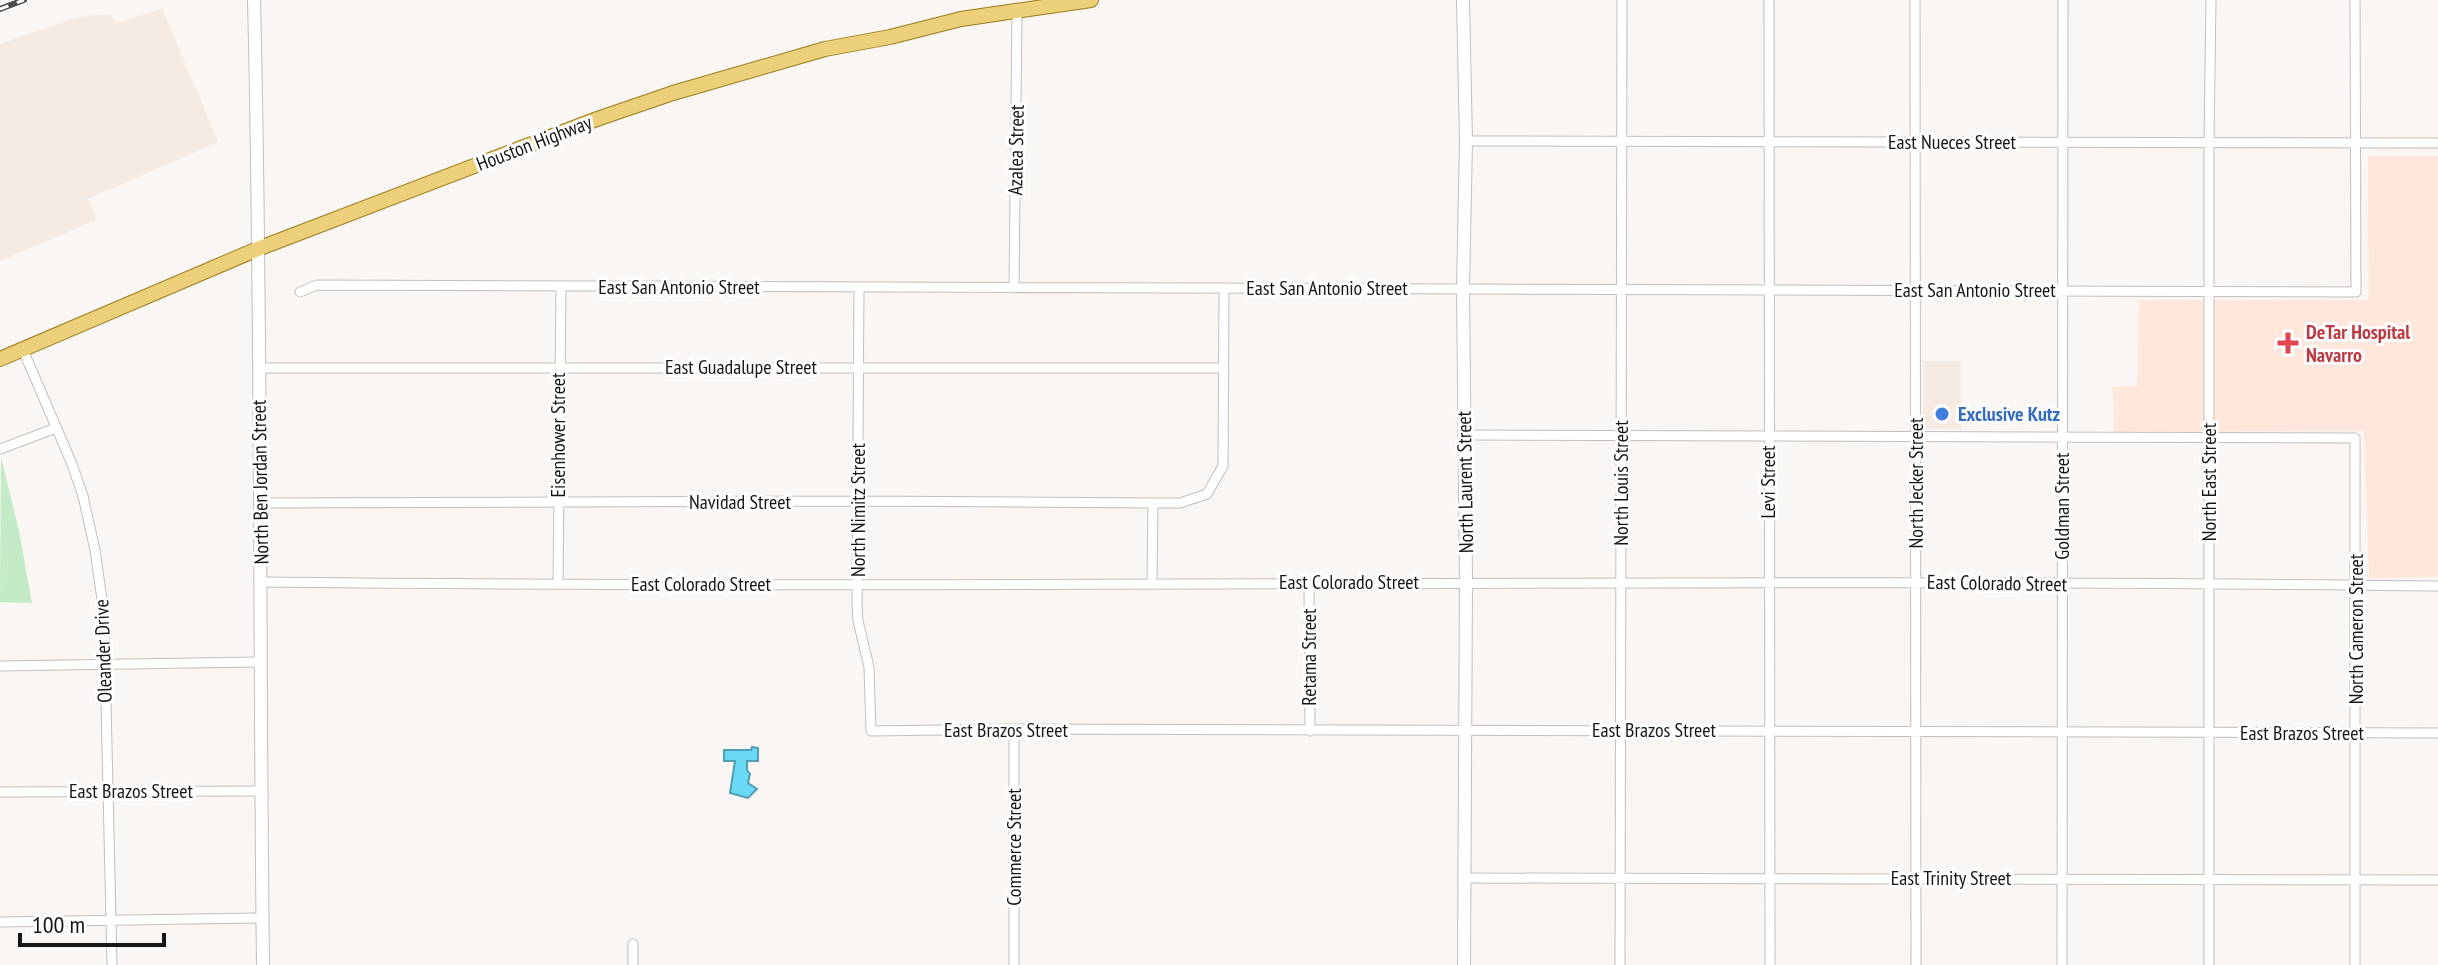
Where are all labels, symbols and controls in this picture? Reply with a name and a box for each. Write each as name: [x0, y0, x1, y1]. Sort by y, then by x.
street label: Azalea Street: [1002, 104, 1030, 196]
street label: Houston Highway: [473, 109, 596, 177]
street label: East Nueces Street: [1888, 129, 2017, 155]
street label: East San Antonio Street: [598, 274, 760, 300]
street label: East San Antonio Street: [1246, 275, 1408, 301]
street label: East San Antonio Street: [1894, 277, 2056, 303]
place label: DeTar Hospital Navarro: [2306, 319, 2410, 368]
marker: DeTar Hospital Navarro: [2277, 332, 2299, 354]
street label: East Guadalupe Street: [665, 354, 818, 380]
street label: Eisenhower Street: [545, 372, 571, 497]
street label: North Ben Jordan Street: [246, 399, 274, 565]
place label: Exclusive Kutz: [1958, 401, 2061, 427]
marker: Exclusive Kutz: [1933, 405, 1951, 423]
street label: North Laurent Street: [1451, 410, 1479, 553]
street label: North Jecker Street: [1903, 417, 1929, 548]
street label: North Louis Street: [1608, 420, 1634, 546]
street label: North East Street: [2196, 422, 2222, 541]
street label: North Nimitz Street: [845, 442, 871, 577]
street label: Levi Street: [1755, 445, 1781, 519]
street label: Goldman Street: [2049, 452, 2075, 560]
street label: Navidad Street: [689, 489, 791, 515]
street label: North Cameron Street: [2343, 553, 2369, 704]
street label: East Colorado Street: [1279, 569, 1420, 595]
street label: East Colorado Street: [1927, 569, 2068, 597]
street label: East Colorado Street: [631, 571, 772, 597]
street label: Oleander Drive: [88, 599, 118, 703]
street label: Retama Street: [1296, 608, 1322, 706]
street label: East Brazos Street: [944, 717, 1068, 743]
street label: East Brazos Street: [1592, 717, 1716, 743]
street label: East Brazos Street: [2240, 720, 2364, 746]
street label: East Brazos Street: [69, 778, 193, 804]
street label: Commerce Street: [1001, 788, 1027, 906]
street label: East Trinity Street: [1891, 865, 2012, 891]
scale bar: [20, 897, 164, 947]
text: 100 m: [32, 909, 85, 940]

